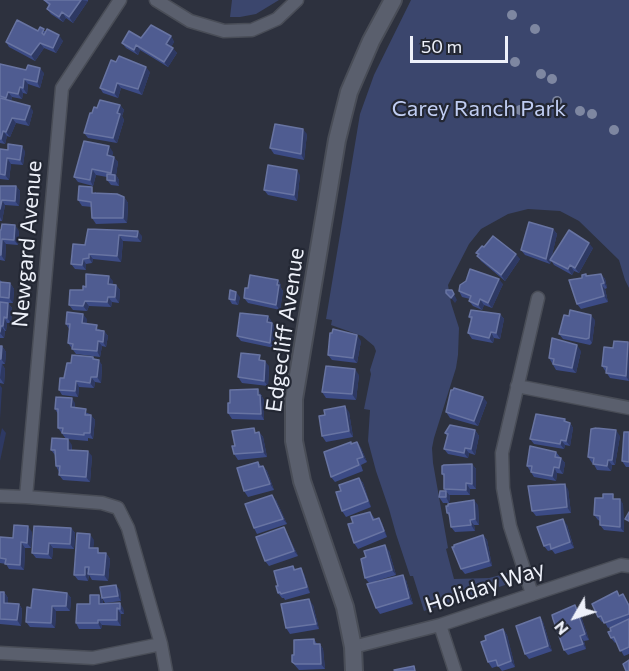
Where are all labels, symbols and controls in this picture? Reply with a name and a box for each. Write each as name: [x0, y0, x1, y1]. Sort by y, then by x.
scale bar: [413, 24, 510, 62]
text: 50 m: [421, 35, 462, 57]
park label: Carey Ranch Park: [392, 96, 566, 122]
street label: Newgard Avenue: [7, 159, 47, 329]
street label: Edgecliff Avenue: [260, 246, 310, 414]
street label: Holiday Way: [422, 555, 548, 619]
north arrow: [545, 587, 605, 647]
text: N: [549, 618, 572, 639]

